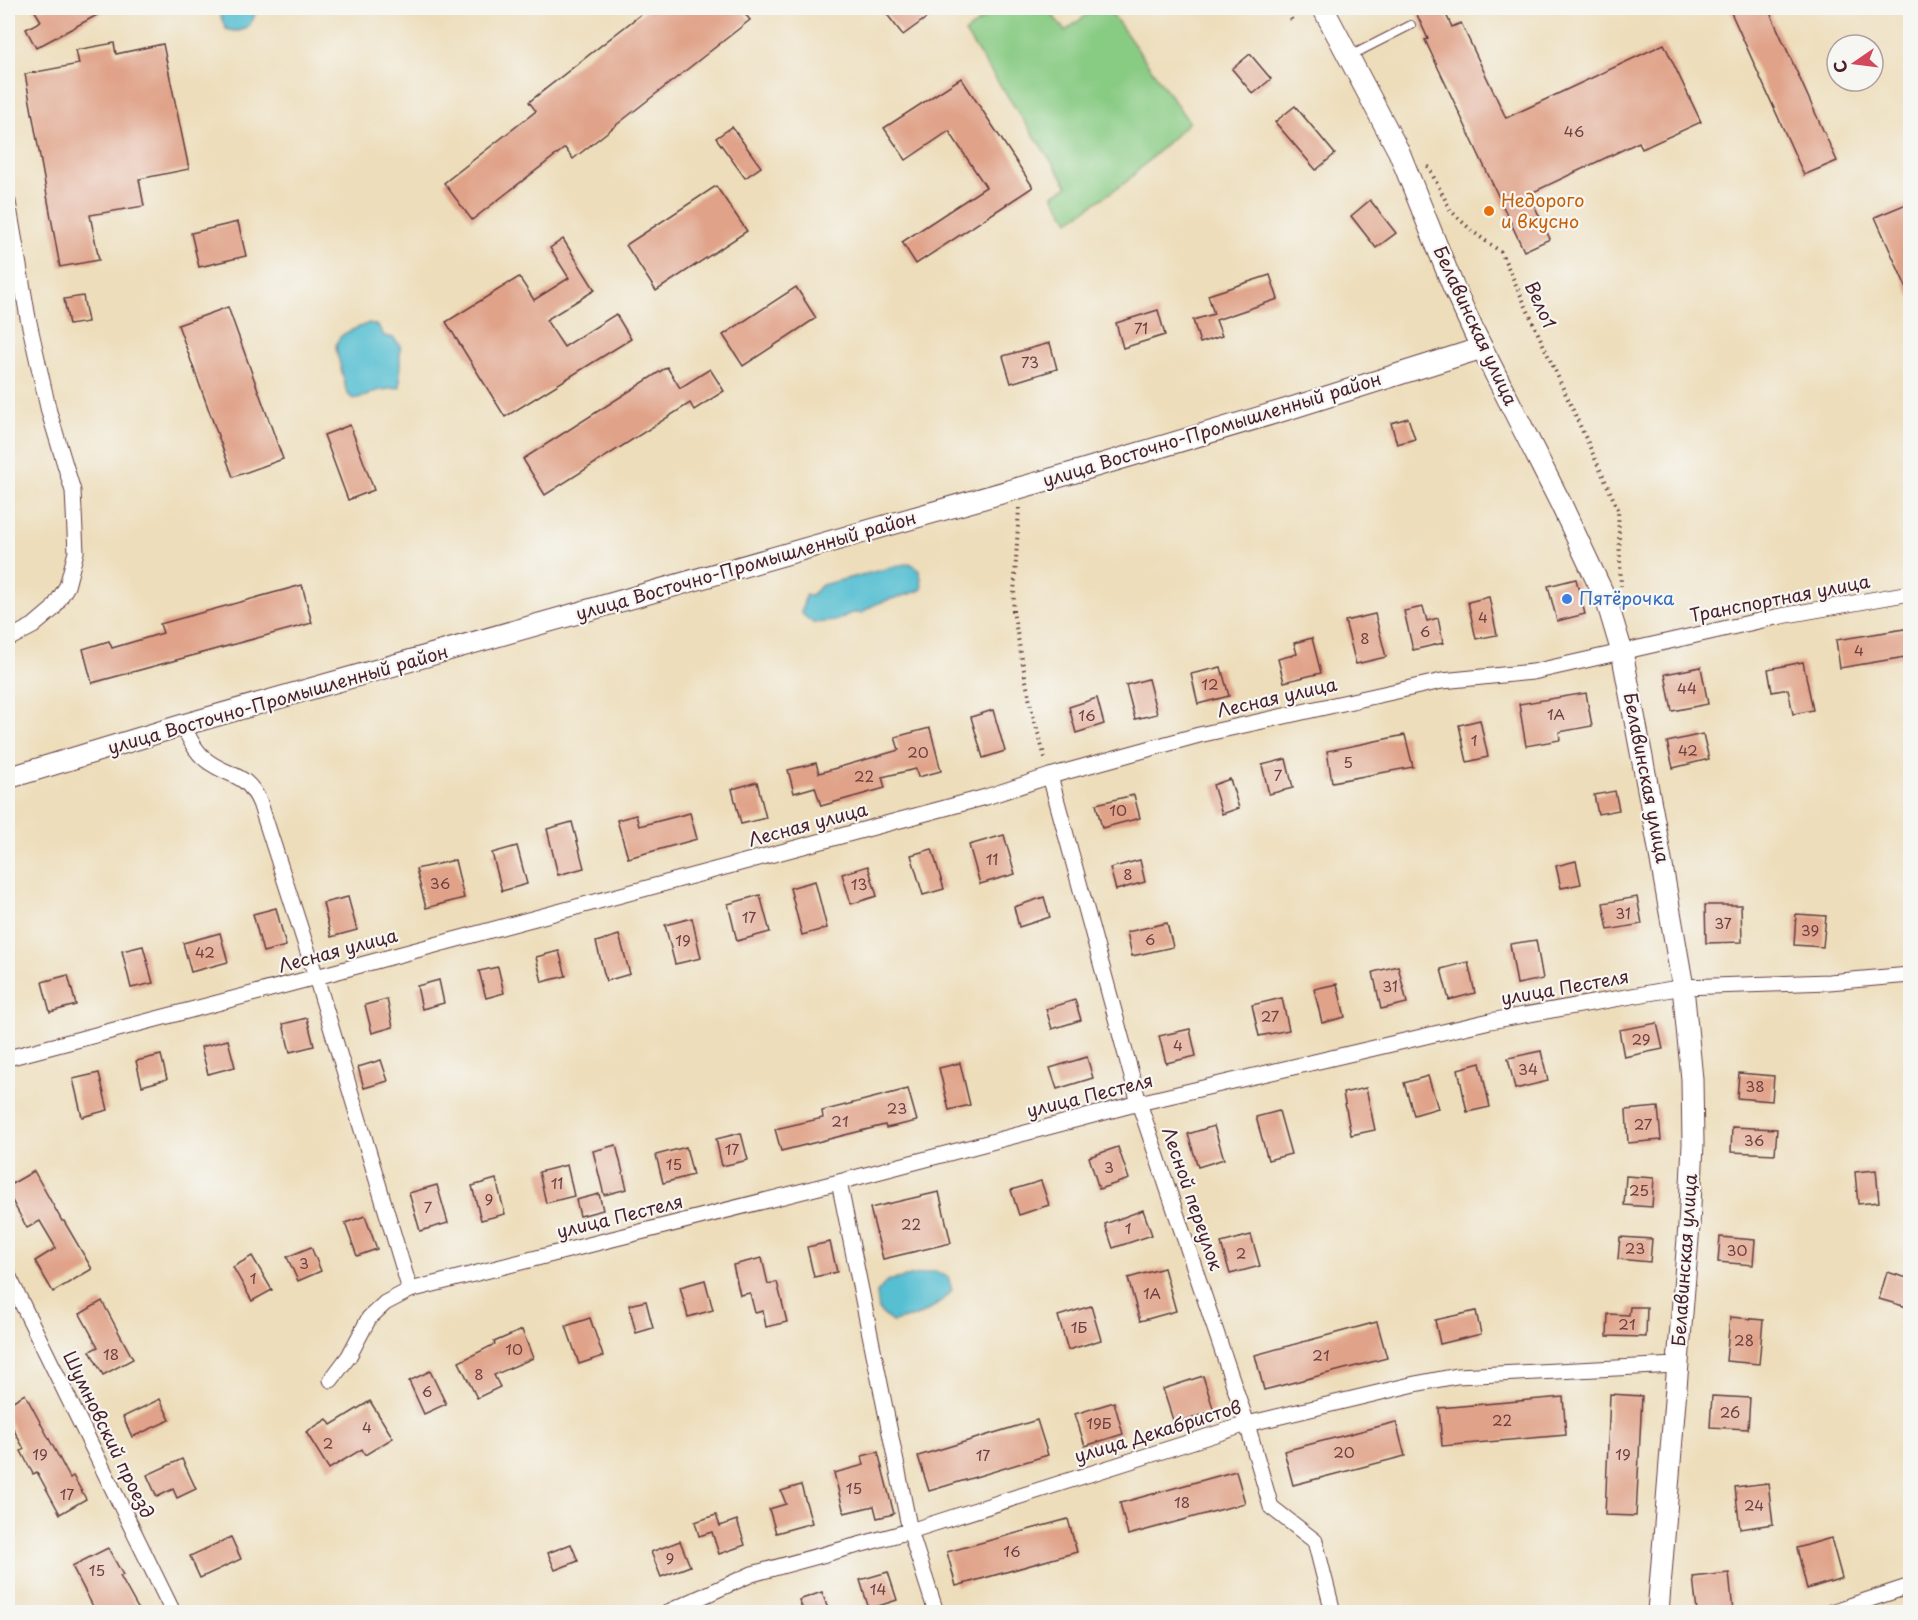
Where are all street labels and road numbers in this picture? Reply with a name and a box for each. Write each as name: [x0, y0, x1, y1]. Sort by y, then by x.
street label: Белавинская улица: [1428, 241, 1525, 410]
street label: Вело1: [1519, 276, 1564, 332]
street label: улица Восточно-Промышленный район: [1039, 364, 1384, 493]
street label: улица Восточно-Промышленный район: [572, 503, 919, 626]
street label: Транспортная улица: [1687, 567, 1873, 628]
street label: улица Восточно-Промышленный район: [104, 637, 451, 760]
street label: Лесная улица: [1214, 669, 1340, 723]
street label: Белавинская улица: [1618, 690, 1677, 866]
street label: Лесная улица: [745, 795, 871, 852]
street label: Лесная улица: [275, 921, 401, 978]
street label: улица Пестеля: [1499, 962, 1631, 1011]
street label: улица Пестеля: [1024, 1066, 1156, 1123]
street label: Лесной переулок: [1156, 1123, 1231, 1274]
street label: Белавинская улица: [1664, 1172, 1703, 1347]
street label: улица Пестеля: [554, 1187, 686, 1244]
street label: Шумновский проезд: [57, 1346, 162, 1523]
street label: улица Декабристов: [1071, 1392, 1244, 1469]

